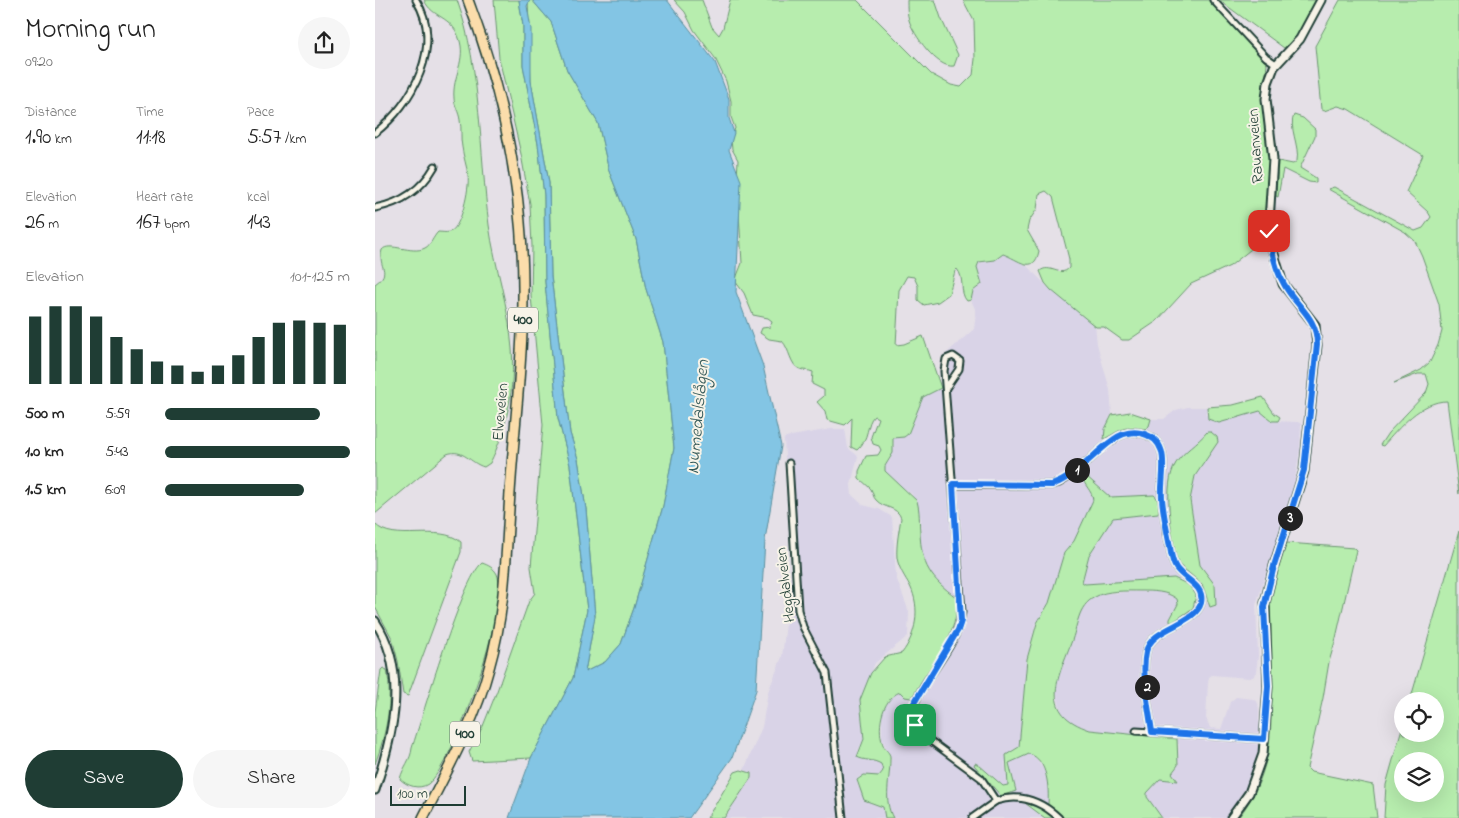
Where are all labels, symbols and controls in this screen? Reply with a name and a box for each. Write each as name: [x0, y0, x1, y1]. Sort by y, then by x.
text: Morning run: [25, 10, 156, 51]
button: share: [298, 17, 350, 69]
text: 09:20: [25, 50, 53, 74]
text: Distance: [25, 102, 77, 123]
text: Time: [136, 102, 164, 123]
text: Pace: [247, 102, 274, 123]
street label: Rauanveien: [1241, 108, 1271, 184]
text: 1.90: [25, 123, 51, 153]
text: 11:18: [136, 123, 166, 153]
text: 5:57: [247, 123, 281, 153]
text: km: [51, 129, 72, 150]
text: /km: [281, 129, 306, 150]
text: Elevation: [25, 187, 76, 208]
text: Heart rate: [136, 187, 193, 208]
text: kcal: [247, 187, 269, 208]
text: 26: [25, 208, 45, 238]
text: 167: [136, 208, 161, 238]
text: 143: [247, 208, 271, 238]
pin: [1248, 210, 1290, 252]
text: m: [45, 214, 59, 235]
text: bpm: [161, 214, 190, 235]
icon: check: [1255, 217, 1283, 245]
text: Elevation: [25, 265, 84, 289]
text: 101–125 m: [290, 265, 350, 289]
road number: 400: [508, 308, 538, 332]
water label: Numedalslågen: [681, 358, 717, 475]
street label: Elveveien: [487, 382, 515, 442]
text: 500 m: [25, 402, 64, 426]
text: 5:59: [105, 402, 129, 426]
text: 1.0 km: [25, 440, 64, 464]
text: 5:43: [105, 440, 129, 464]
pin: 1: [1065, 458, 1089, 482]
text: 1: [1075, 460, 1080, 481]
text: 1.5 km: [25, 478, 66, 502]
text: 6:09: [105, 478, 125, 502]
pin: 3: [1277, 506, 1303, 530]
text: 3: [1288, 508, 1293, 529]
street label: Hegdalveien: [769, 546, 803, 624]
pin: 2: [1135, 674, 1159, 700]
text: 2: [1144, 677, 1151, 698]
map controls: [1394, 692, 1444, 802]
button: locate: [1394, 692, 1444, 742]
pin: [894, 704, 936, 746]
icon: arrive: [901, 711, 929, 739]
road number: 400: [450, 722, 480, 746]
button: Save: [25, 750, 183, 808]
button: Share: [193, 750, 350, 808]
button: layers: [1394, 752, 1444, 802]
scale bar: [390, 783, 466, 806]
text: 100 m: [397, 784, 428, 805]

